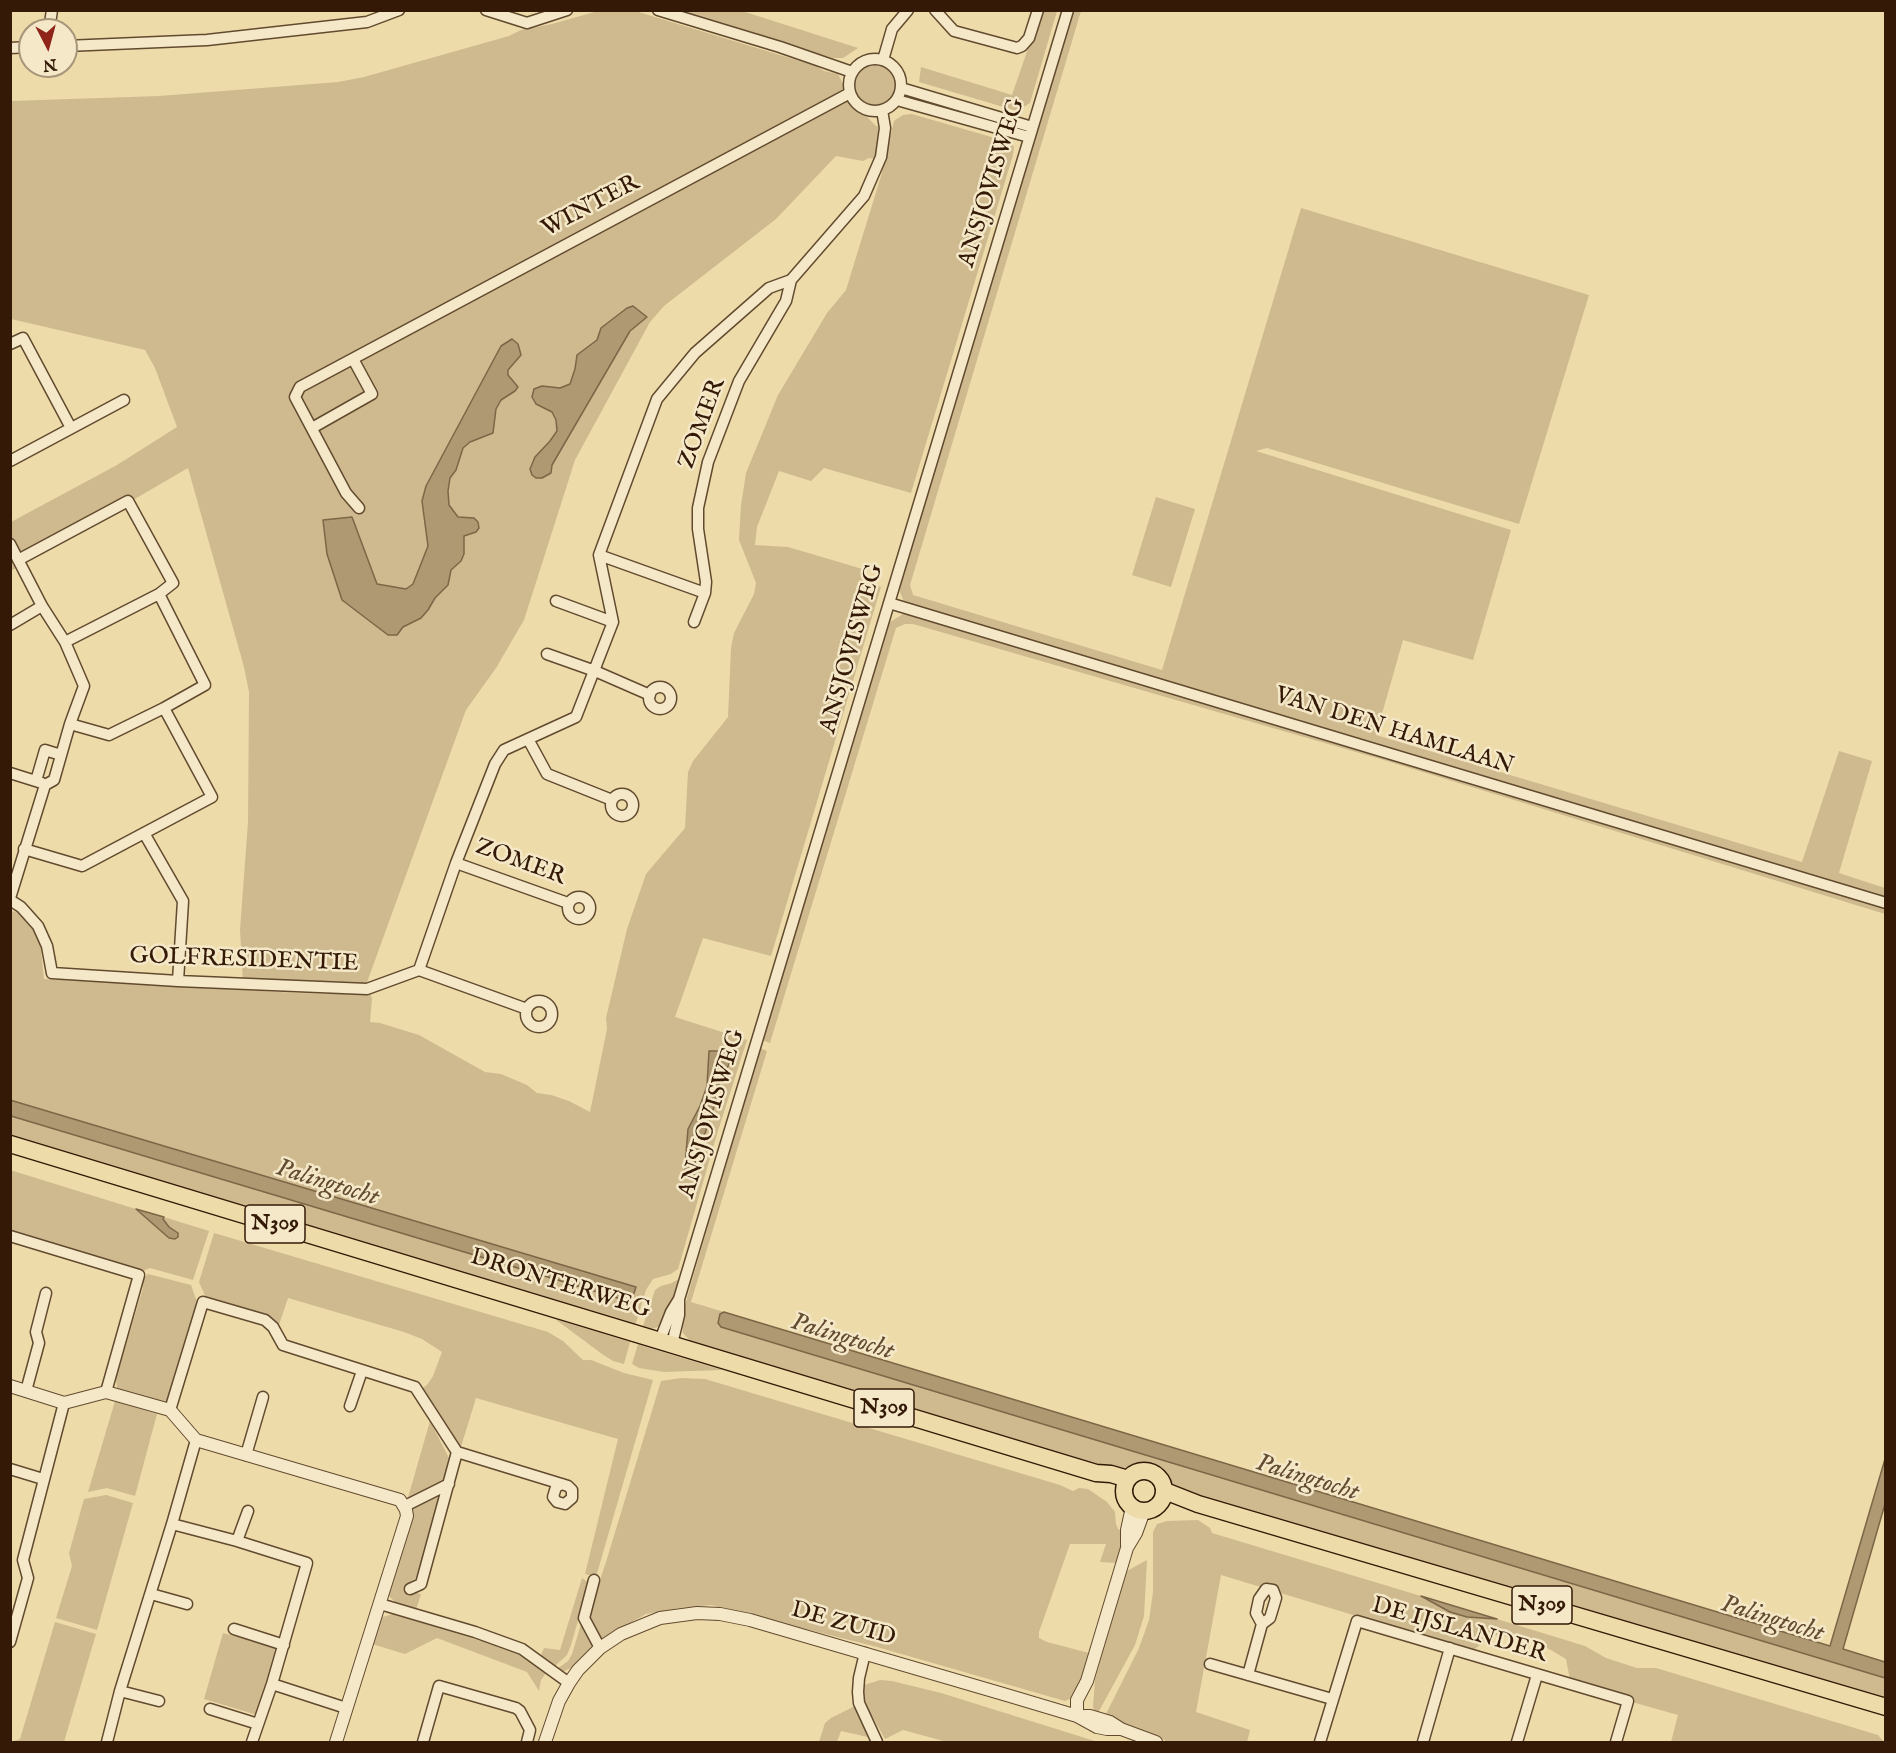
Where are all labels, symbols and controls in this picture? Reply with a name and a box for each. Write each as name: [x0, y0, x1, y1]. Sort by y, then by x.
north arrow: [18, 18, 78, 78]
text: N: [42, 53, 58, 75]
street label: ANSJOVISWEG: [954, 95, 1032, 271]
street label: WINTER: [537, 169, 645, 245]
street label: ZOMER: [673, 375, 733, 473]
street label: ANSJOVISWEG: [815, 561, 891, 737]
street label: VAN DEN HAMLAAN: [1271, 682, 1517, 782]
street label: ZOMER: [471, 833, 569, 893]
street label: GOLFRESIDENTIE: [129, 943, 359, 979]
street label: ANSJOVISWEG: [674, 1026, 752, 1202]
water label: Palingtocht: [272, 1154, 382, 1214]
road number: N309: [245, 1205, 305, 1243]
street label: DRONTERWEG: [466, 1244, 654, 1326]
water label: Palingtocht: [787, 1308, 897, 1368]
road number: N309: [854, 1389, 914, 1427]
water label: Palingtocht: [1252, 1449, 1362, 1509]
road number: N309: [1512, 1586, 1572, 1624]
water label: Palingtocht: [1717, 1590, 1827, 1650]
street label: DE IJSLANDER: [1368, 1592, 1550, 1670]
street label: DE ZUID: [787, 1596, 899, 1654]

